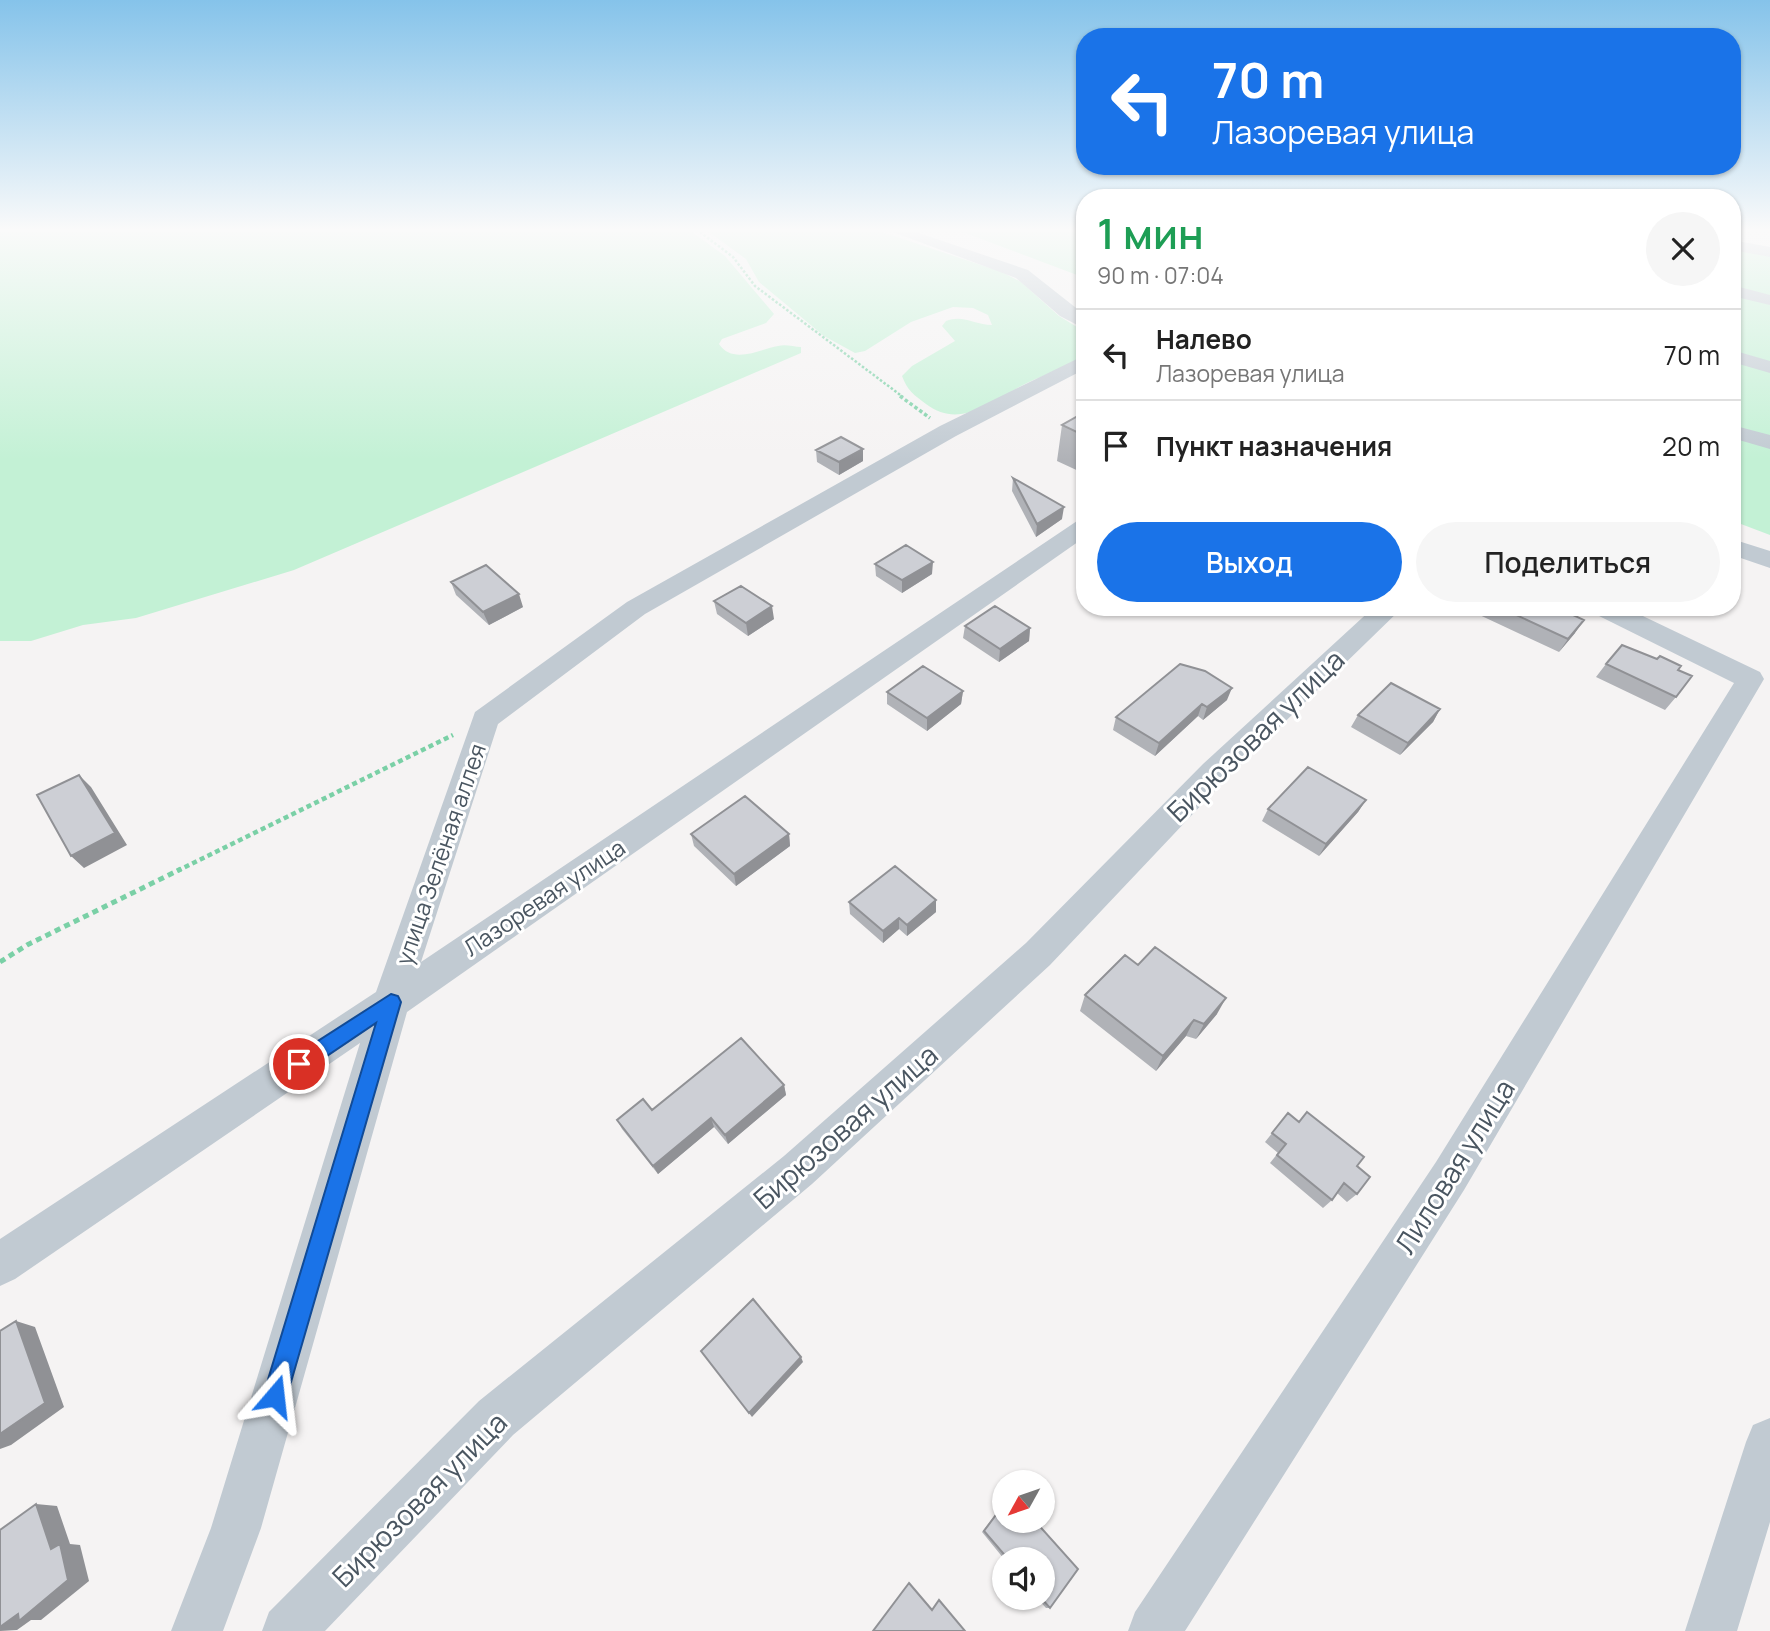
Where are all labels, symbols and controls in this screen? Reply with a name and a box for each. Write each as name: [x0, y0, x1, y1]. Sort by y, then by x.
text: 70 m: [1212, 46, 1324, 113]
icon: left: [1097, 56, 1188, 147]
text: Лазоревая улица: [1212, 110, 1474, 154]
text: 1 мин: [1097, 204, 1204, 262]
button: close: [1646, 212, 1720, 286]
text: 90 m · 07:04: [1097, 259, 1224, 291]
text: Налево: [1156, 321, 1252, 357]
icon: left: [1097, 336, 1135, 374]
text: 70 m: [1664, 337, 1720, 373]
text: Лазоревая улица: [1156, 357, 1345, 389]
icon: arrive: [1097, 427, 1135, 465]
text: Пункт назначения: [1156, 428, 1392, 464]
text: 20 m: [1662, 428, 1720, 464]
button: Выход: [1097, 522, 1402, 602]
button: Поделиться: [1416, 522, 1720, 602]
street label: Бирюзовая улица: [1158, 640, 1352, 830]
street label: улица Зелёная аллея: [387, 739, 493, 969]
street label: Лазоревая улица: [457, 831, 631, 963]
pin: [269, 1034, 329, 1094]
street label: Бирюзовая улица: [745, 1035, 945, 1217]
icon: arrive: [280, 1045, 318, 1083]
street label: Лиловая улица: [1385, 1072, 1523, 1260]
position arrow: [238, 1359, 312, 1433]
street label: Бирюзовая улица: [323, 1403, 515, 1595]
north arrow: [992, 1470, 1055, 1533]
map controls: [992, 1470, 1055, 1610]
button: sound: [992, 1547, 1055, 1610]

